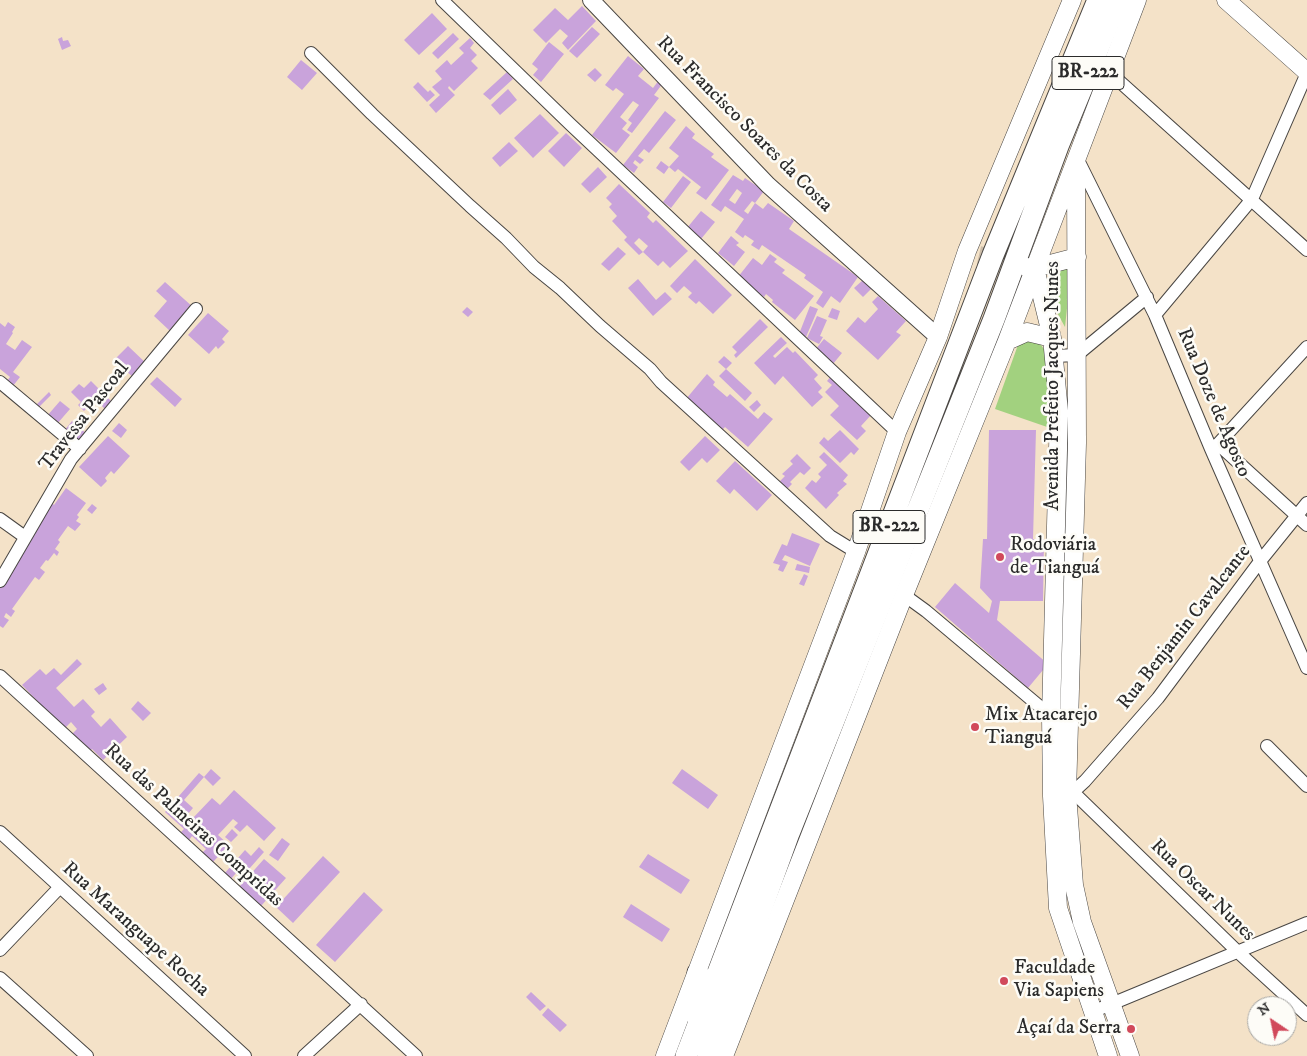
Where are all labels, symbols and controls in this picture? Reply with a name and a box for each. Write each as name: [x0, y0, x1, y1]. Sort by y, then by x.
street label: Rua Francisco Soares da Costa: [651, 32, 837, 218]
road number: BR-222: [1052, 56, 1124, 90]
street label: Avenida Prefeito Jacques Nunes: [1042, 261, 1066, 511]
street label: Rua Doze de Agosto: [1171, 325, 1255, 481]
street label: Travessa Pascoal: [35, 358, 135, 476]
road number: BR-222: [853, 511, 925, 544]
place label: Rodoviária de Tianguá: [1010, 534, 1100, 581]
street label: Rua Benjamin Cavalcante: [1113, 541, 1257, 715]
marker: Rodoviária de Tianguá: [994, 551, 1006, 563]
place label: Mix Atacarejo Tianguá: [985, 704, 1098, 751]
marker: Mix Atacarejo Tianguá: [969, 721, 981, 733]
street label: Rua das Palmeiras Compridas: [99, 739, 287, 913]
street label: Rua Oscar Nunes: [1145, 835, 1259, 947]
street label: Rua Maranguape Rocha: [56, 858, 214, 1002]
place label: Faculdade Via Sapiens: [1014, 957, 1104, 1004]
marker: Faculdade Via Sapiens: [998, 975, 1010, 987]
north arrow: [1247, 996, 1297, 1046]
text: N: [1254, 999, 1274, 1020]
place label: Açaí da Serra: [1017, 1017, 1121, 1041]
marker: Açaí da Serra: [1125, 1023, 1137, 1035]

